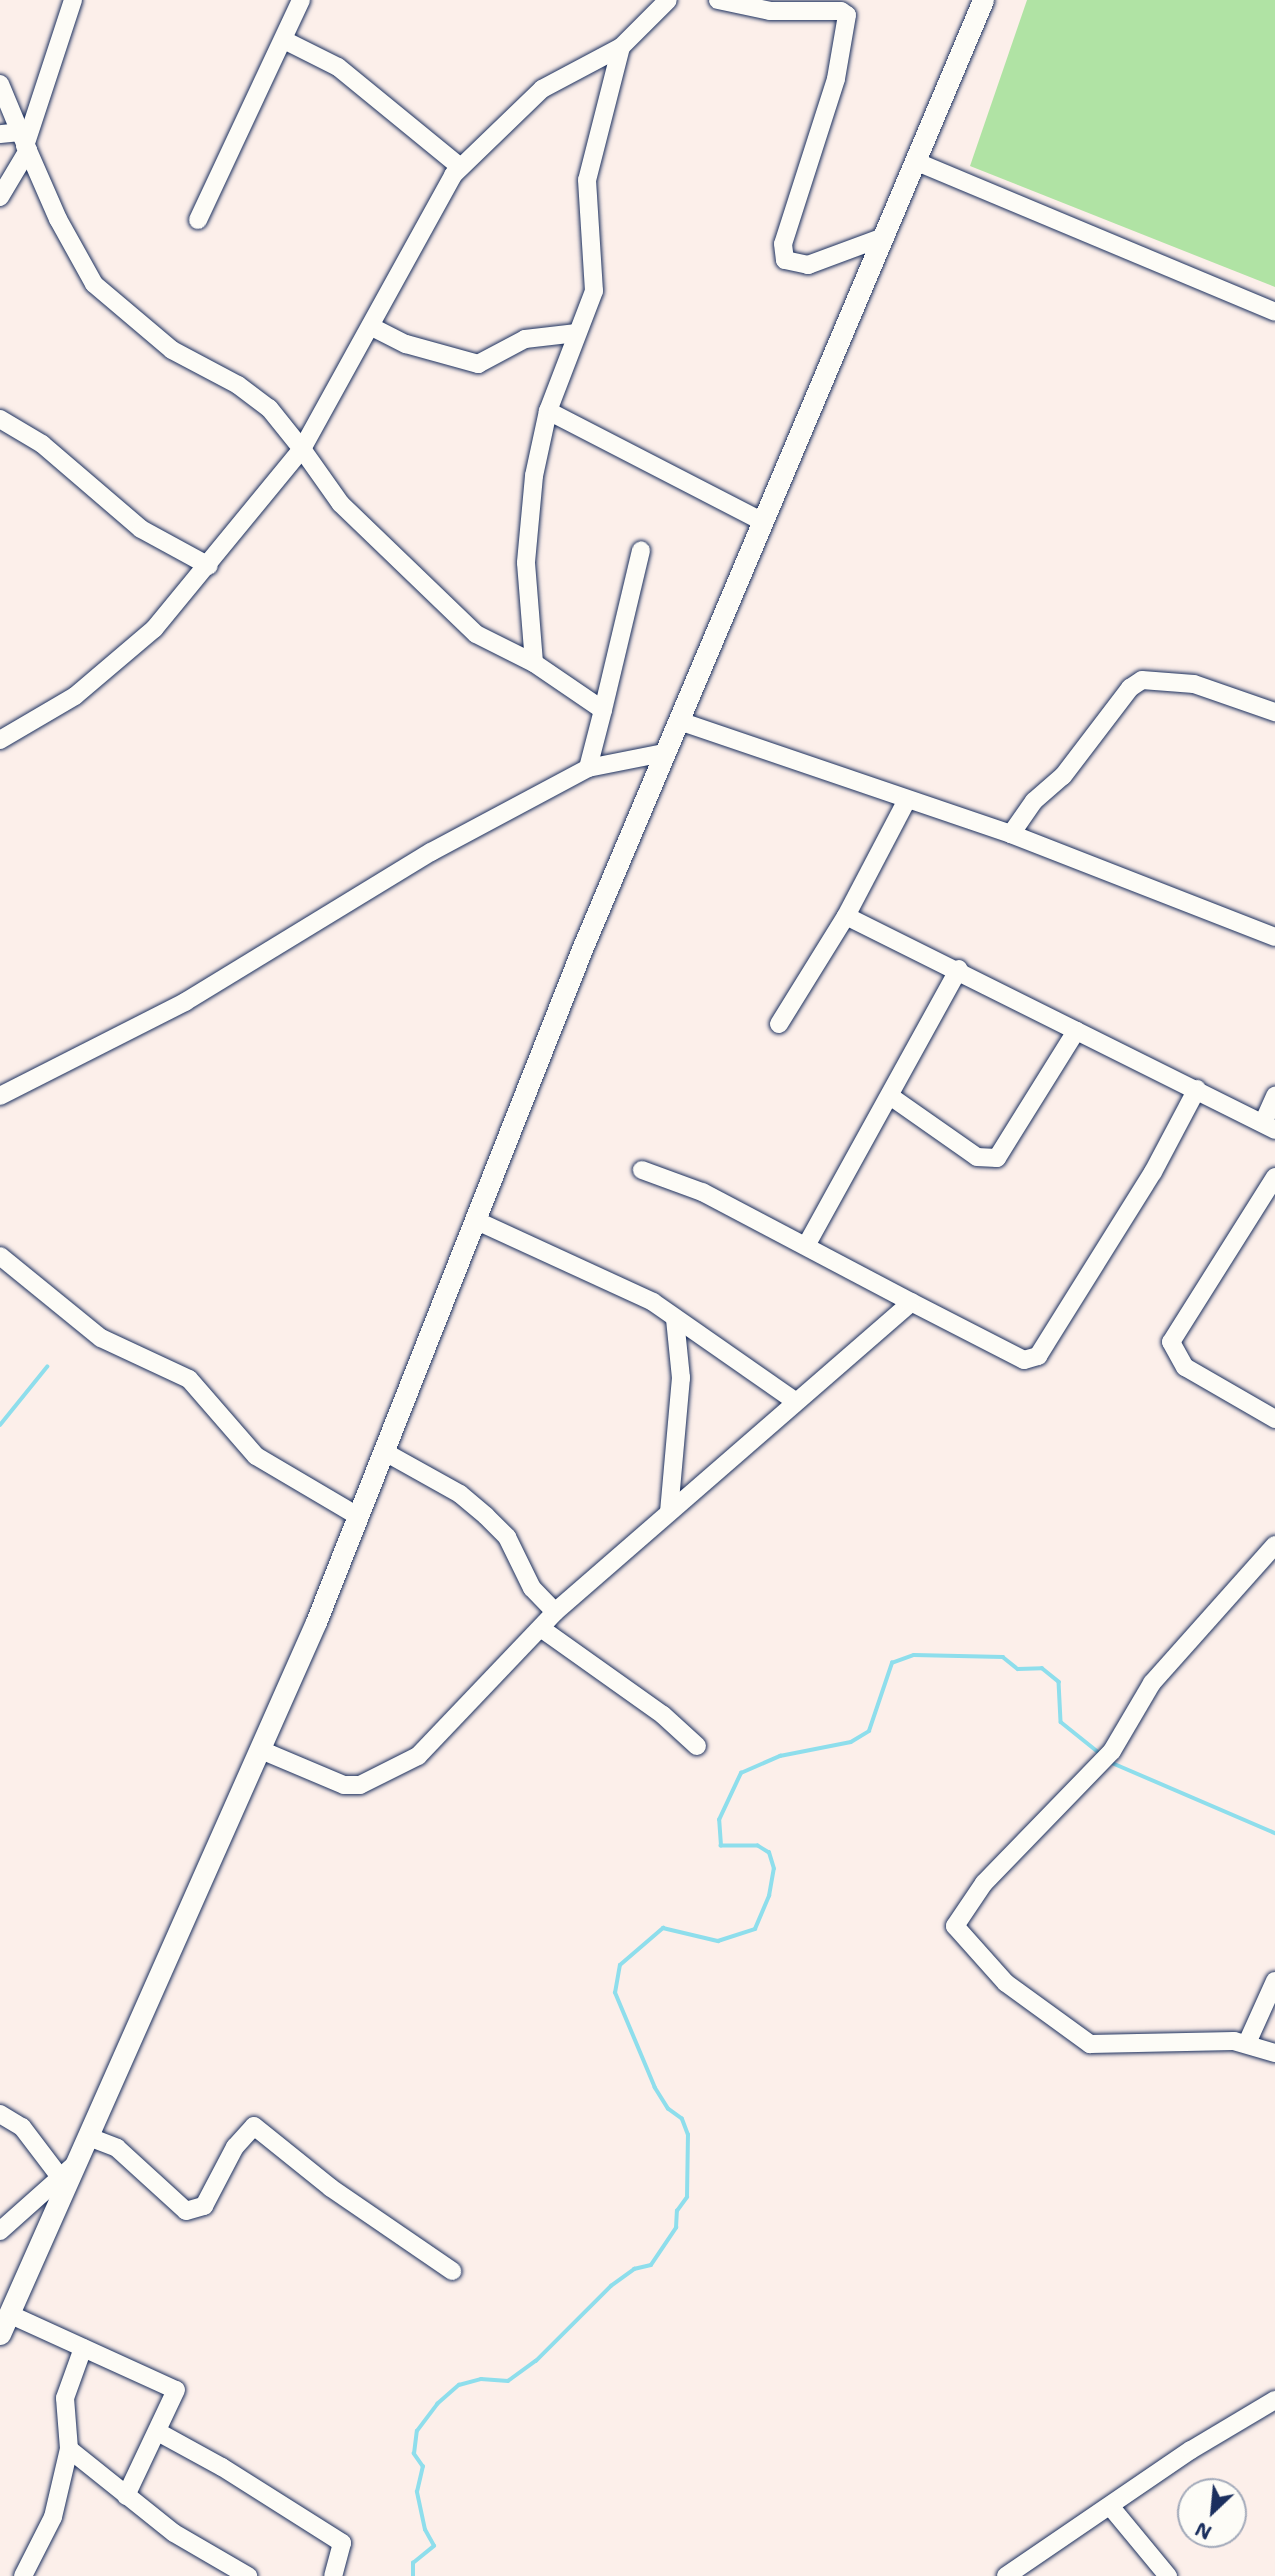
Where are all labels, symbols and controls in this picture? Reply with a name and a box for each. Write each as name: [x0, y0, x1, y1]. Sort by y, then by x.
north arrow: [1177, 2478, 1247, 2548]
text: N: [1191, 2516, 1216, 2545]

